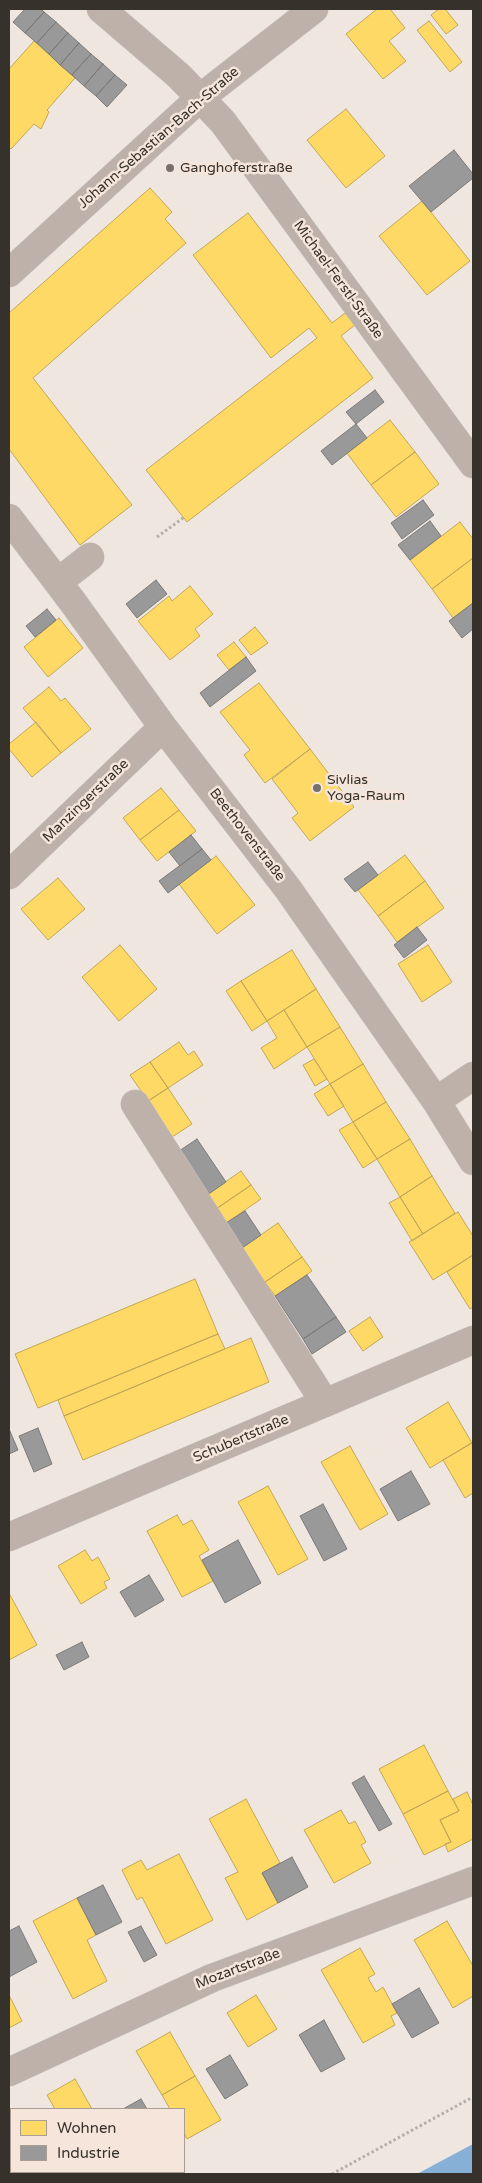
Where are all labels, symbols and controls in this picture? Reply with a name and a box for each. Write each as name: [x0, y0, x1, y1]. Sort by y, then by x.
street label: Johann-Sebastian-Bach-Straße: [75, 64, 243, 212]
place label: Ganghoferstraße: [180, 160, 293, 176]
marker: Ganghoferstraße: [164, 162, 176, 174]
street label: Michael-Ferstl-Straße: [290, 218, 386, 342]
street label: Manzingerstraße: [40, 756, 132, 846]
place label: Sivlias Yoga-Raum: [327, 772, 405, 804]
marker: Sivlias Yoga-Raum: [311, 782, 323, 794]
street label: Beethovenstraße: [206, 785, 288, 885]
street label: Schubertstraße: [191, 1411, 291, 1467]
street label: Mozartstraße: [193, 1945, 283, 1993]
legend: [10, 2108, 185, 2173]
text: Wohnen: [57, 2119, 117, 2137]
text: Industrie: [57, 2144, 120, 2162]

